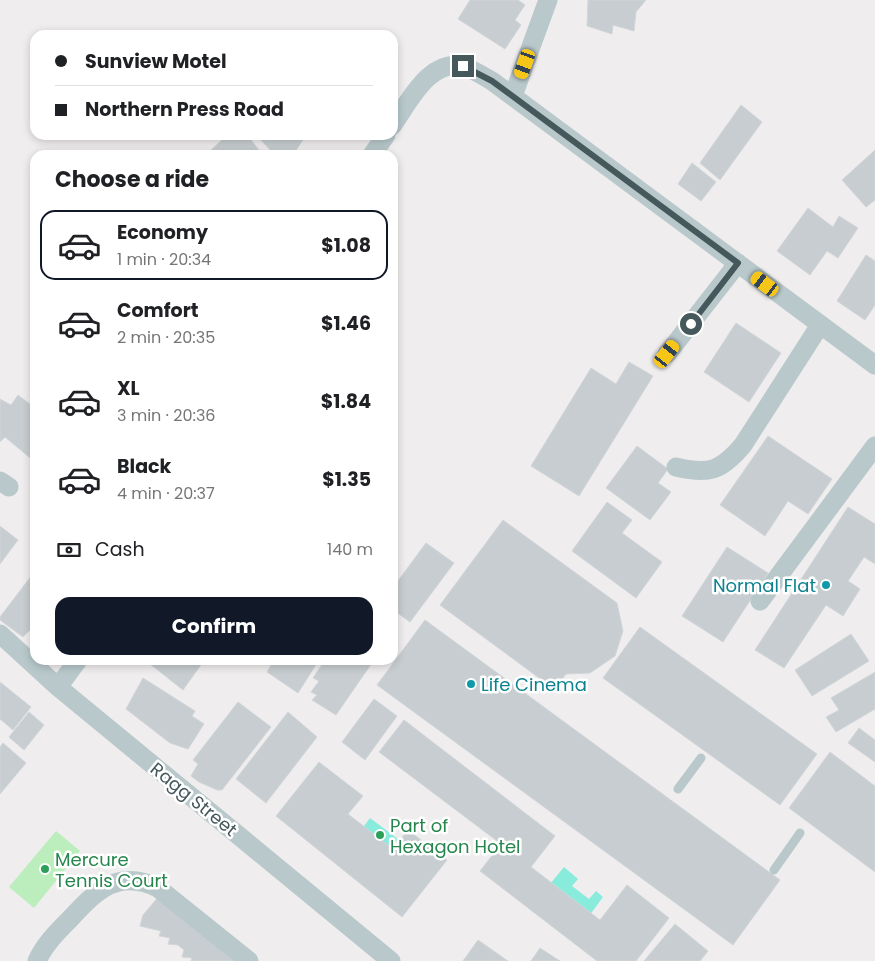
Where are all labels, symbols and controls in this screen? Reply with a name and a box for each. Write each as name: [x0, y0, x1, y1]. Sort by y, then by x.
car: [512, 47, 537, 81]
text: Sunview Motel: [85, 48, 227, 75]
route end: [452, 55, 474, 77]
text: Northern Press Road: [85, 96, 284, 123]
text: Choose a ride: [55, 164, 209, 195]
text: Economy: [117, 219, 208, 246]
icon: car: [57, 223, 102, 268]
text: $1.08: [321, 232, 371, 259]
text: 1 min · 20:34: [117, 248, 211, 271]
car: [748, 269, 781, 299]
text: Comfort: [117, 297, 199, 324]
icon: car: [57, 301, 102, 346]
text: $1.46: [321, 310, 371, 337]
route start: [680, 313, 702, 335]
text: 2 min · 20:35: [117, 326, 215, 349]
car: [651, 338, 682, 370]
text: XL: [117, 375, 140, 402]
icon: car: [57, 379, 102, 424]
text: $1.84: [321, 388, 371, 415]
text: 3 min · 20:36: [117, 404, 216, 427]
text: Black: [117, 453, 171, 480]
icon: car: [57, 457, 102, 502]
text: $1.35: [322, 466, 371, 493]
text: 4 min · 20:37: [117, 482, 215, 505]
icon: cash: [55, 536, 83, 564]
text: Cash: [95, 536, 145, 563]
text: 140 m: [327, 538, 373, 561]
place label: Normal Flat: [713, 573, 816, 598]
marker: Normal Flat: [820, 579, 832, 591]
button: Confirm: [55, 597, 373, 655]
place label: Life Cinema: [481, 672, 587, 697]
marker: Life Cinema: [465, 678, 477, 690]
street label: Ragg Street: [145, 756, 243, 842]
place label: Part of Hexagon Hotel: [390, 813, 521, 859]
marker: Part of Hexagon Hotel: [374, 829, 386, 841]
place label: Mercure Tennis Court: [55, 847, 168, 893]
marker: Mercure Tennis Court: [39, 863, 51, 875]

